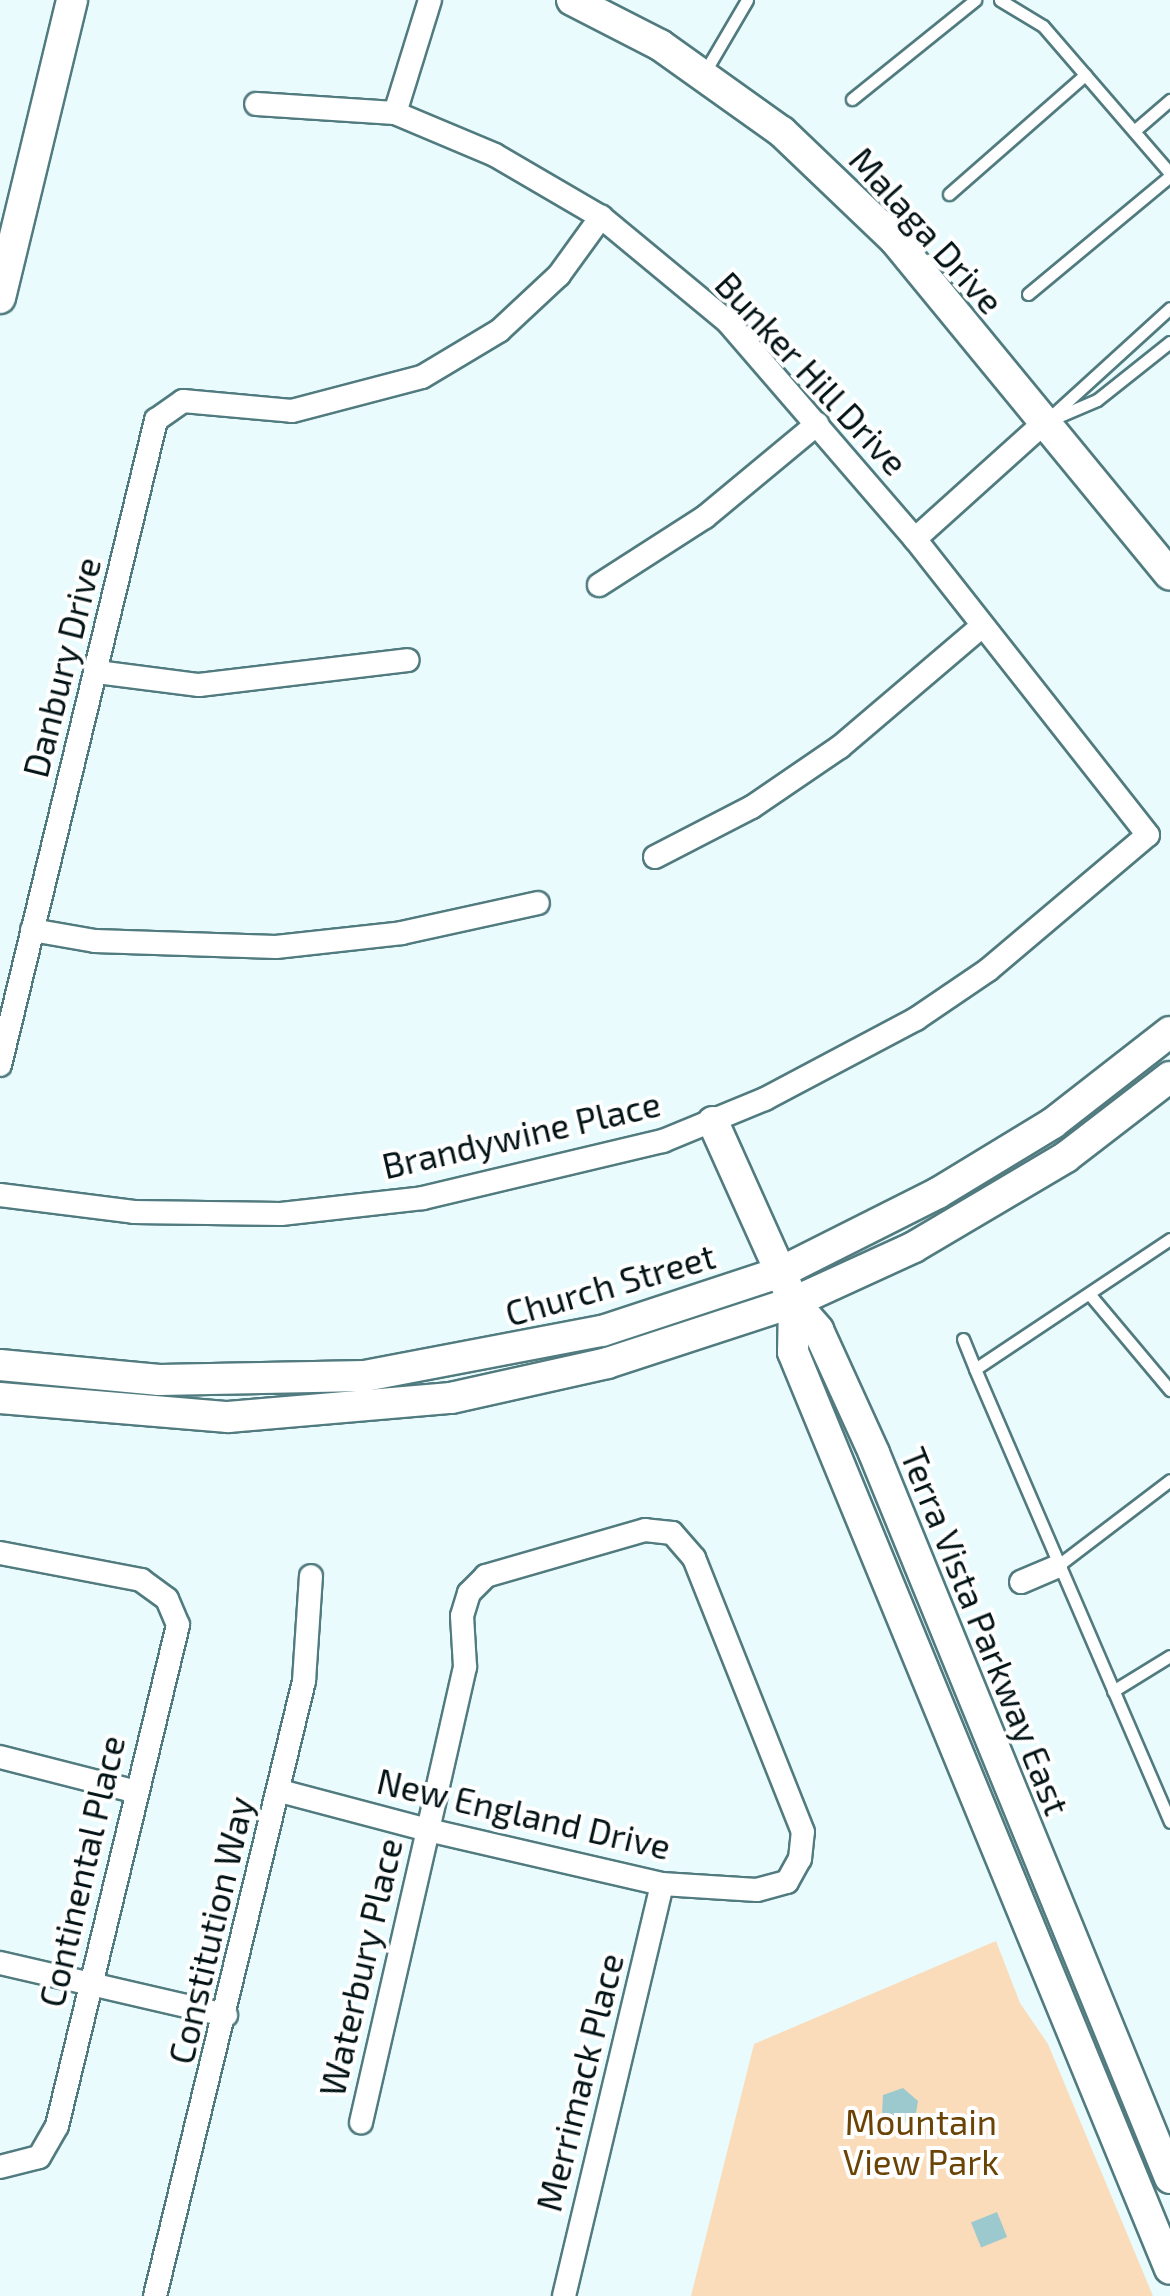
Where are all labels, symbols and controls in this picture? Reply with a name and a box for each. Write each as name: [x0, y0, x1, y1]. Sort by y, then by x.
street label: Malaga Drive: [841, 138, 1013, 322]
street label: Bunker Hill Drive: [707, 262, 917, 484]
street label: Danbury Drive: [13, 552, 109, 782]
street label: Brandywine Place: [378, 1082, 664, 1186]
street label: Church Street: [500, 1234, 720, 1334]
street label: Terra Vista Parkway East: [893, 1440, 1079, 1822]
street label: Continental Place: [29, 1731, 133, 2011]
street label: New England Drive: [373, 1759, 675, 1867]
street label: Constitution Way: [159, 1792, 261, 2068]
street label: Waterbury Place: [310, 1834, 410, 2100]
street label: Merrimack Place: [527, 1948, 631, 2216]
park label: Mountain View Park: [842, 2100, 1000, 2182]

